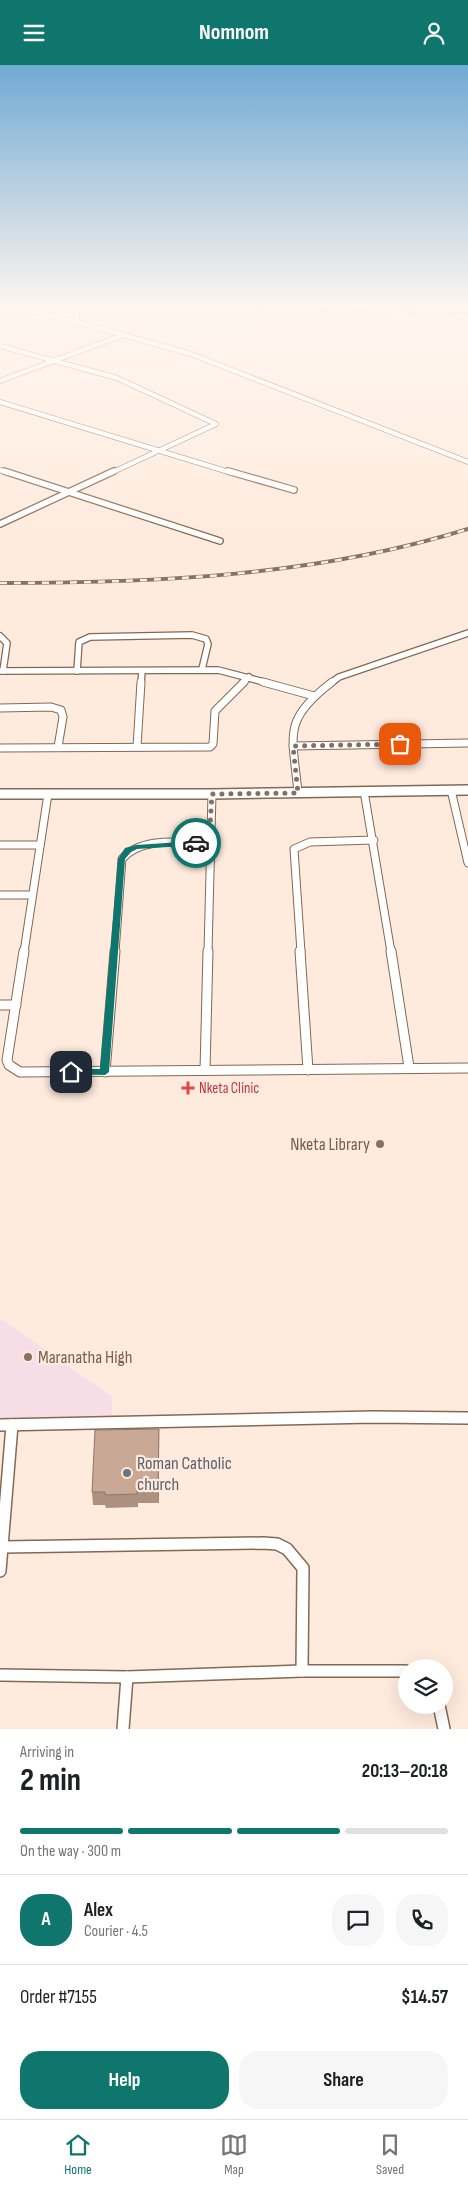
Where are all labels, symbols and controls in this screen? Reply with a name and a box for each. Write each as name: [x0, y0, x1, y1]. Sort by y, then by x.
icon: menu: [20, 19, 48, 47]
text: Nomnom: [199, 19, 269, 46]
icon: person: [420, 19, 448, 47]
pin: [379, 723, 421, 765]
icon: bag: [386, 730, 414, 758]
courier: [171, 818, 221, 868]
icon: car: [182, 829, 210, 857]
pin: [50, 1051, 92, 1093]
icon: home: [57, 1058, 85, 1086]
place label: Nketa Clinic: [199, 1079, 259, 1098]
marker: Nketa Clinic: [181, 1081, 195, 1095]
place label: Nketa Library: [290, 1134, 370, 1155]
marker: Nketa Library: [374, 1138, 386, 1150]
place label: Maranatha High: [38, 1347, 132, 1368]
marker: Maranatha High: [22, 1351, 34, 1363]
place label: Roman Catholic church: [137, 1453, 232, 1495]
marker: Roman Catholic church: [121, 1467, 133, 1479]
map controls: [398, 1659, 453, 1714]
button: layers: [398, 1659, 453, 1714]
text: Arriving in: [20, 1743, 74, 1762]
text: 20:13–20:18: [362, 1760, 448, 1783]
text: 2 min: [20, 1761, 81, 1800]
text: On the way · 300 m: [20, 1842, 121, 1861]
button: chat: [332, 1894, 384, 1946]
button: phone: [396, 1894, 448, 1946]
text: Alex: [84, 1899, 113, 1922]
text: A: [41, 1908, 51, 1931]
text: Courier · 4.5: [84, 1922, 148, 1941]
text: Order #7155: [20, 1986, 97, 2009]
text: $14.57: [401, 1986, 448, 2009]
button: Help: [20, 2051, 229, 2109]
button: Share: [239, 2051, 448, 2109]
tab: Home: [64, 2131, 92, 2178]
tab: Map: [220, 2131, 248, 2178]
tab: Saved: [376, 2131, 404, 2178]

